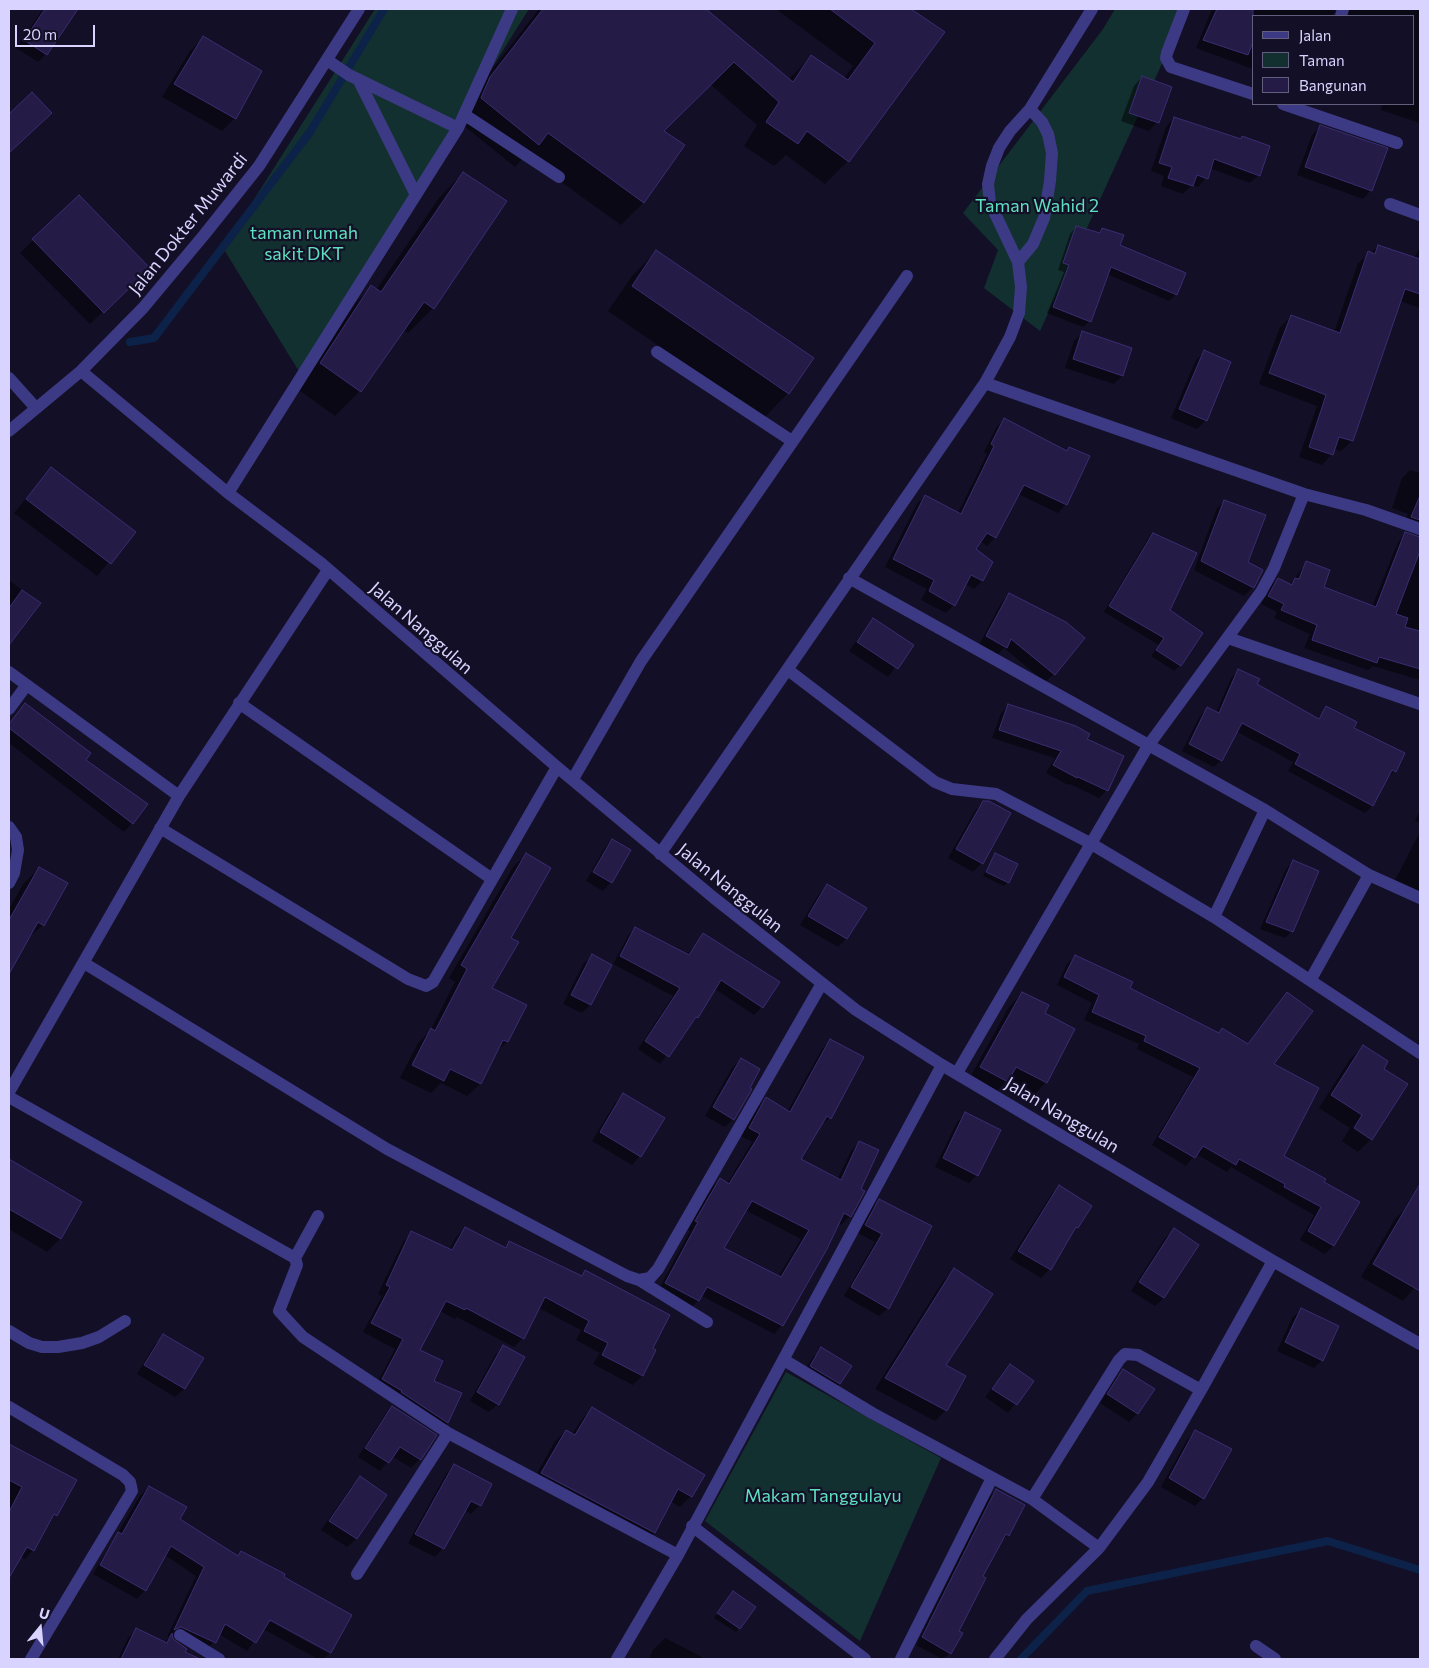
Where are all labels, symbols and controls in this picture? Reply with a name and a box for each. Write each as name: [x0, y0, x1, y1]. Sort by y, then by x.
scale bar: [18, 15, 98, 47]
legend: [1252, 15, 1414, 105]
text: 20 m: [23, 25, 57, 43]
text: Jalan: [1299, 26, 1331, 44]
text: Taman: [1299, 51, 1345, 69]
text: Bangunan: [1299, 76, 1367, 94]
street label: Jalan Dokter Muwardi: [124, 149, 252, 299]
park label: Taman Wahid 2: [975, 195, 1099, 217]
park label: taman rumah sakit DKT: [250, 222, 358, 264]
street label: Jalan Nanggulan: [365, 577, 477, 679]
street label: Jalan Nanggulan: [673, 839, 787, 937]
street label: Jalan Nanggulan: [1001, 1072, 1123, 1158]
park label: Makam Tanggulayu: [744, 1485, 902, 1507]
north arrow: [15, 1603, 65, 1653]
text: U: [37, 1604, 52, 1623]

